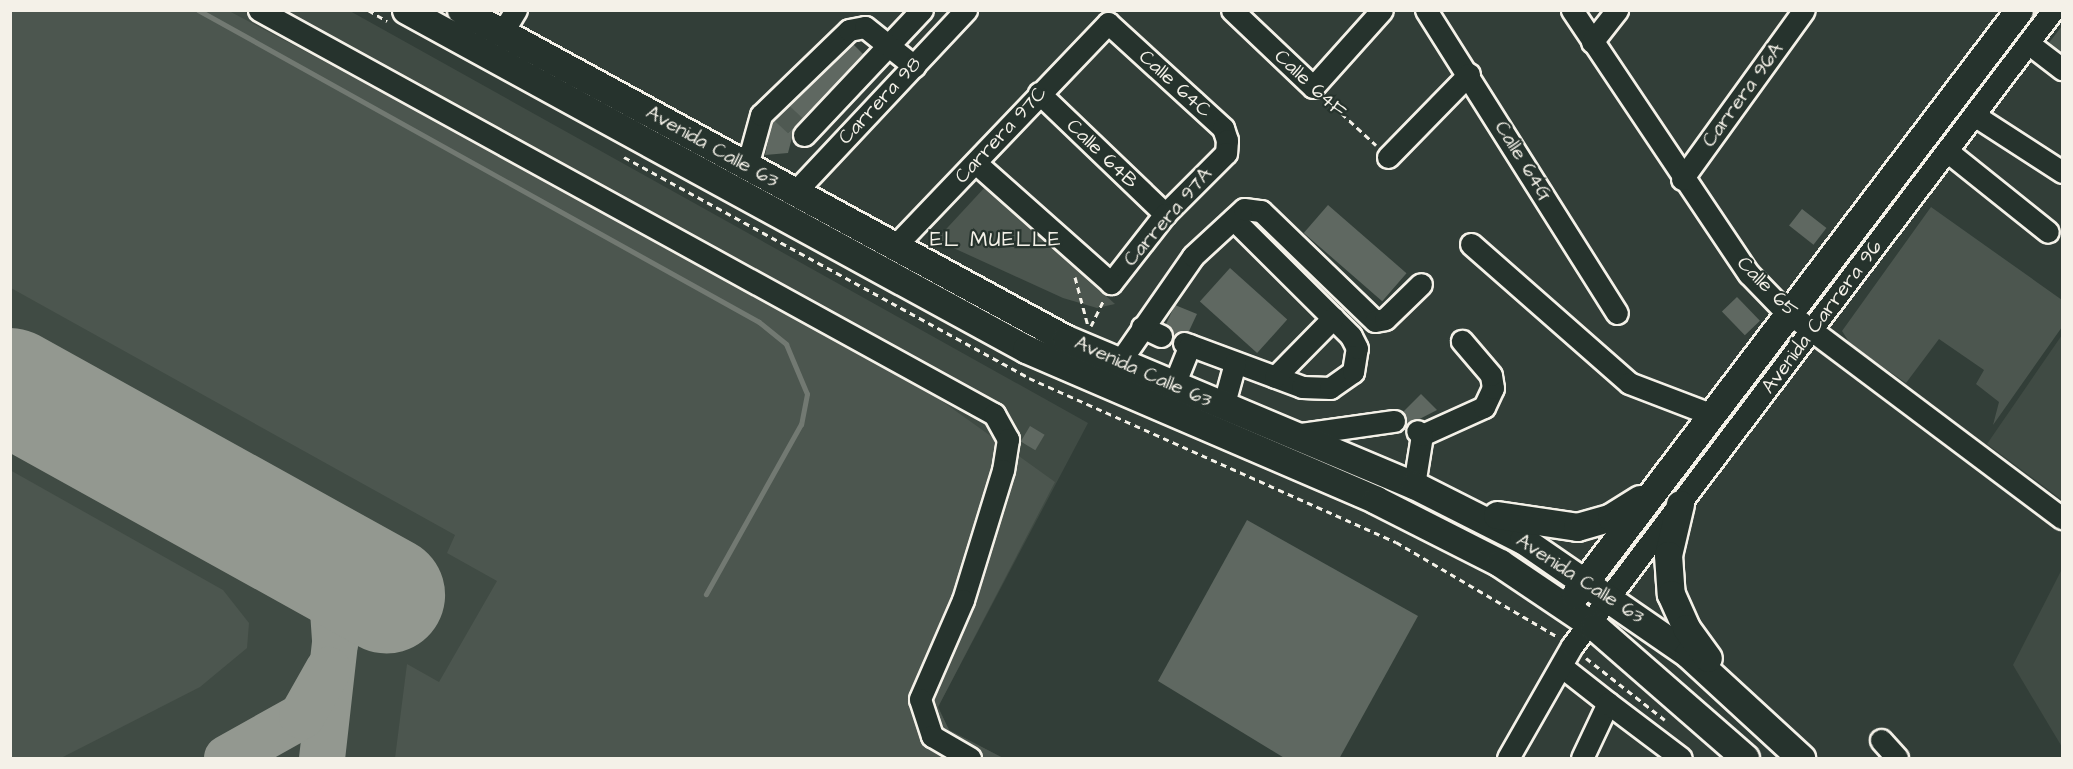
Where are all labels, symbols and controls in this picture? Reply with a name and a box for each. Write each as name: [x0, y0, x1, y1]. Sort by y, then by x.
street label: Carrera 96A: [1697, 38, 1789, 152]
street label: Calle 64C: [1134, 45, 1216, 123]
street label: Calle 64F: [1269, 45, 1351, 123]
street label: Carrera 98: [833, 52, 927, 150]
street label: Carrera 97C: [950, 81, 1052, 189]
street label: Avenida Calle 63: [642, 101, 782, 193]
street label: Calle 64B: [1061, 114, 1143, 194]
street label: Calle 64G: [1489, 117, 1557, 205]
street label: Carrera 97A: [1119, 163, 1217, 271]
district label: EL MUELLE: [930, 227, 1062, 253]
street label: Avenida Carrera 96: [1756, 236, 1888, 398]
street label: Calle 65: [1732, 252, 1802, 322]
street label: Avenida Calle 63: [1071, 331, 1215, 413]
street label: Avenida Calle 63: [1512, 529, 1648, 629]

